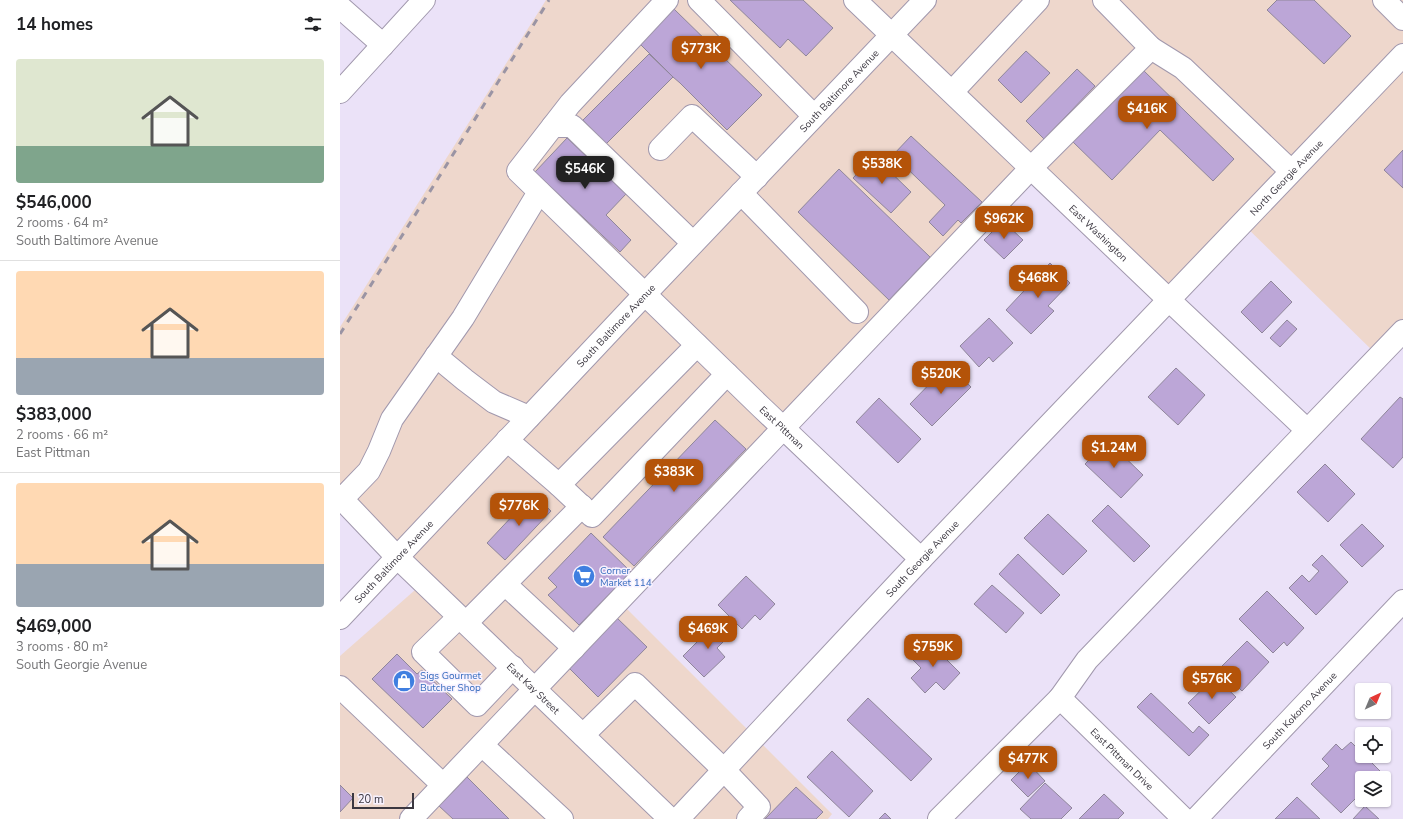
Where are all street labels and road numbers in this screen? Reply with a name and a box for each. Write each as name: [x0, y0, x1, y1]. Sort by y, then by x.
street label: South Baltimore Avenue: [797, 47, 882, 136]
street label: North Georgie Avenue: [1247, 137, 1327, 219]
street label: East Washington: [1065, 202, 1131, 265]
street label: South Baltimore Avenue: [574, 281, 659, 371]
street label: East Pittman: [756, 403, 807, 453]
street label: South Baltimore Avenue: [352, 517, 437, 607]
street label: South Georgie Avenue: [883, 518, 962, 601]
street label: East Kay Street: [503, 660, 563, 718]
street label: South Kokomo Avenue: [1260, 669, 1340, 753]
street label: East Pittman Drive: [1087, 725, 1156, 794]

